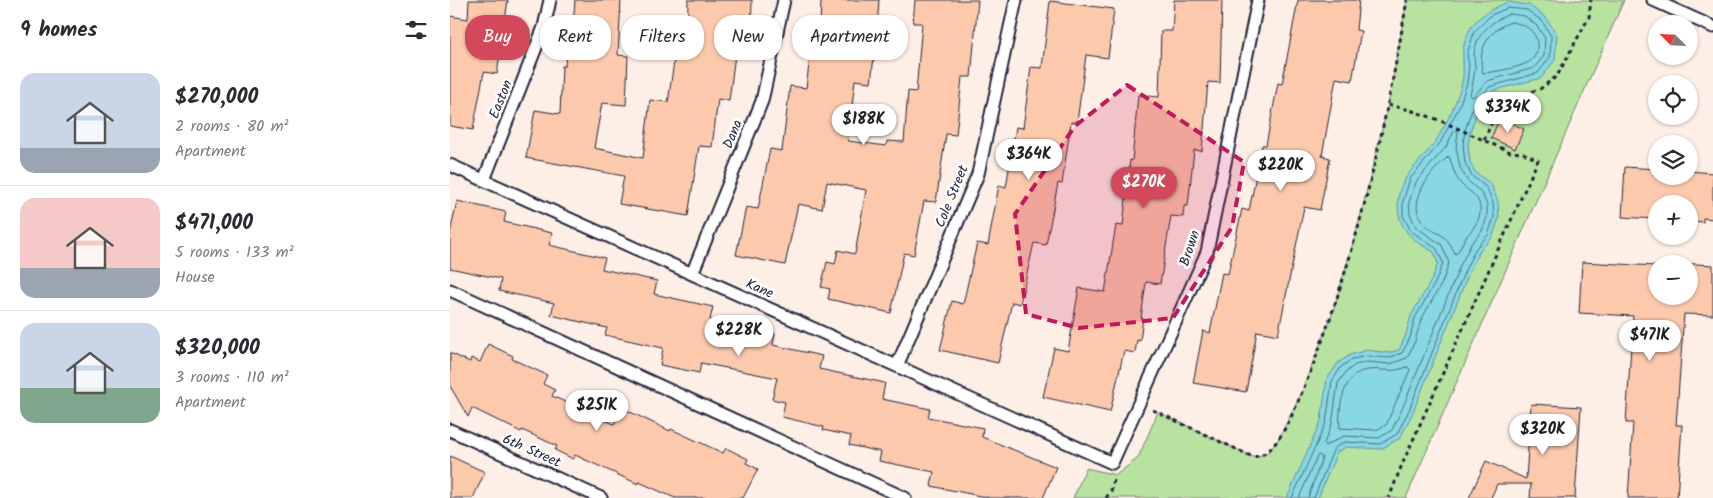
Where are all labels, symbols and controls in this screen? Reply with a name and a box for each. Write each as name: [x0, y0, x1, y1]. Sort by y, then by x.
text: 9 homes: [20, 14, 97, 47]
chip: Buy: [465, 15, 530, 60]
chip: Rent: [540, 15, 611, 60]
chip: Filters: [621, 15, 704, 60]
chip: New: [714, 15, 782, 60]
chip: Apartment: [792, 15, 908, 60]
north arrow: [1648, 15, 1698, 65]
map controls: [1648, 15, 1698, 305]
icon: filters: [402, 16, 430, 44]
button: locate: [1648, 75, 1698, 125]
street label: Easton: [483, 77, 519, 122]
text: $270,000: [175, 81, 258, 114]
pin: $334K: [1473, 92, 1543, 134]
icon: home: [60, 93, 120, 153]
text: $334K: [1485, 95, 1531, 120]
pin: $188K: [829, 104, 899, 146]
text: $188K: [843, 107, 885, 132]
text: 2 rooms · 80 m²: [175, 114, 288, 139]
street label: Dana: [717, 117, 749, 152]
button: layers: [1648, 135, 1698, 185]
pin: $364K: [994, 138, 1064, 181]
text: Apartment: [175, 139, 246, 164]
text: $364K: [1006, 142, 1052, 167]
pin: $220K: [1246, 150, 1316, 192]
text: $220K: [1258, 153, 1304, 178]
street label: Cole Street: [929, 161, 975, 231]
pin: $270K: [1109, 166, 1179, 209]
text: $270K: [1122, 170, 1166, 195]
button: +: [1648, 195, 1698, 245]
text: $471,000: [175, 207, 253, 240]
icon: home: [60, 218, 120, 278]
street label: Brown: [1174, 227, 1206, 269]
text: 5 rooms · 133 m²: [175, 240, 293, 265]
button: −: [1648, 255, 1698, 305]
text: House: [175, 265, 215, 290]
street label: Kane: [742, 273, 778, 305]
pin: $228K: [704, 314, 774, 357]
text: $228K: [715, 318, 763, 343]
pin: $471K: [1615, 320, 1685, 362]
text: $471K: [1630, 323, 1670, 348]
text: $320,000: [175, 332, 260, 365]
icon: home: [60, 343, 120, 403]
text: 3 rooms · 110 m²: [175, 365, 289, 390]
text: Apartment: [175, 390, 246, 415]
pin: $251K: [562, 390, 632, 432]
text: $251K: [576, 393, 618, 418]
pin: $320K: [1508, 414, 1578, 456]
text: $320K: [1520, 417, 1566, 442]
street label: 6th Street: [499, 428, 565, 474]

